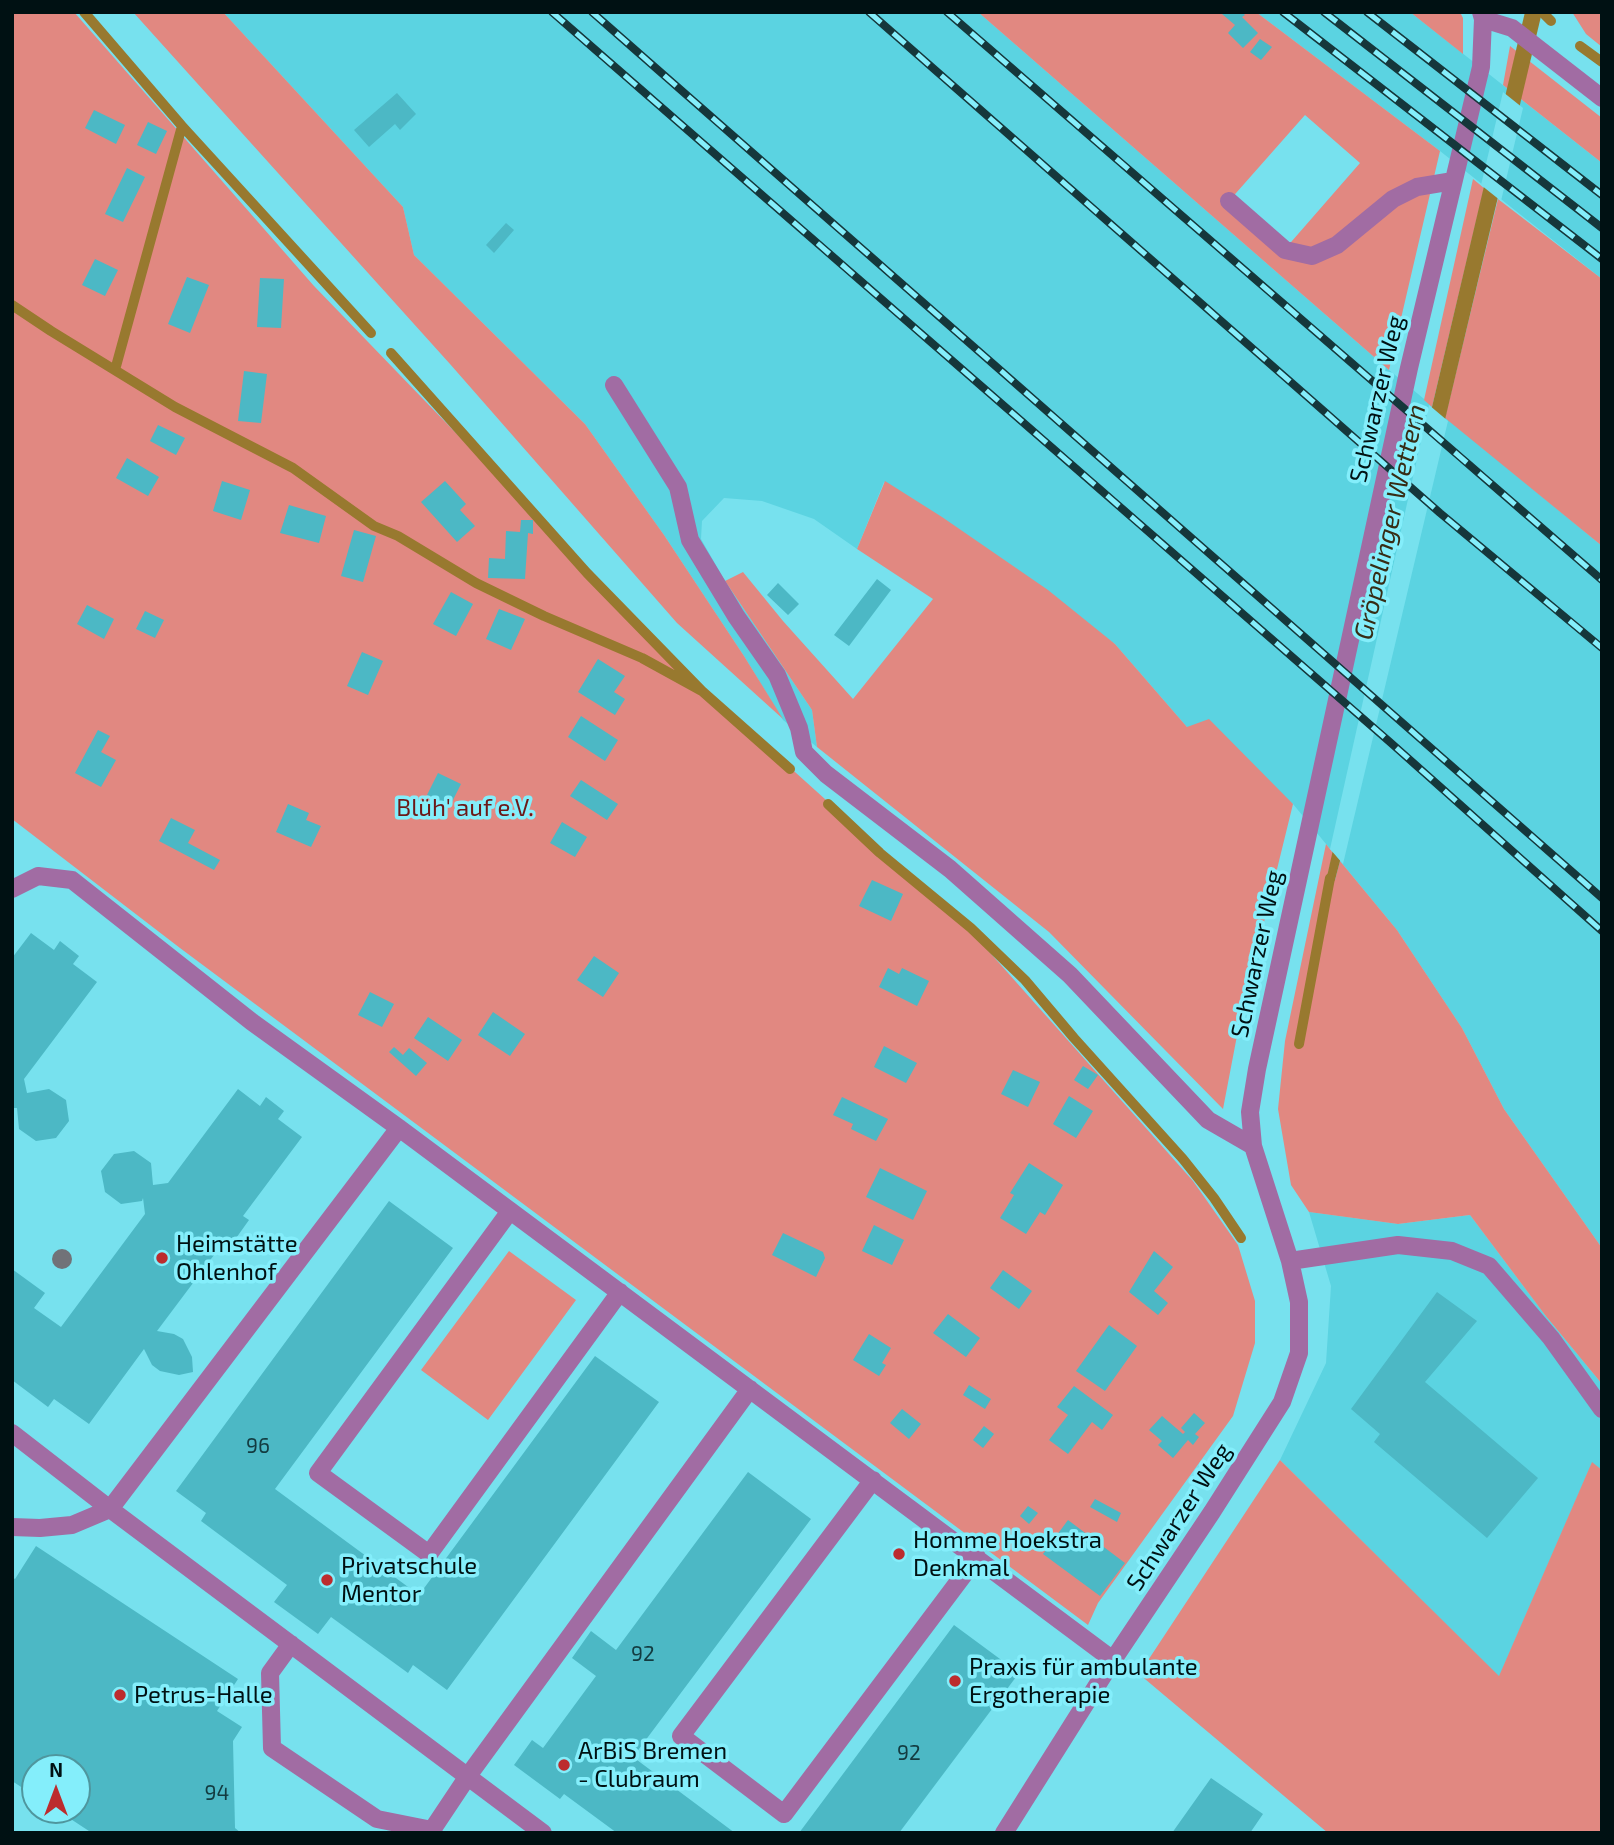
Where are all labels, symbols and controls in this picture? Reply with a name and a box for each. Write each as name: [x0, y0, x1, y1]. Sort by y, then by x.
street label: Schwarzer Weg: [1344, 313, 1410, 485]
water label: Gröpelinger Wettern: [1348, 401, 1432, 643]
park label: Blüh' auf e.V.: [396, 794, 534, 822]
street label: Schwarzer Weg: [1225, 868, 1289, 1040]
place label: Heimstätte Ohlenhof: [176, 1230, 298, 1286]
marker: Heimstätte Ohlenhof: [154, 1250, 170, 1266]
house number: 96: [246, 1433, 270, 1459]
street label: Schwarzer Weg: [1121, 1438, 1237, 1596]
place label: Homme Hoekstra Denkmal: [913, 1526, 1102, 1582]
marker: Homme Hoekstra Denkmal: [891, 1546, 907, 1562]
place label: Privatschule Mentor: [341, 1552, 477, 1608]
marker: Privatschule Mentor: [319, 1572, 335, 1588]
house number: 92: [631, 1641, 655, 1667]
place label: Praxis für ambulante Ergotherapie: [969, 1653, 1198, 1709]
marker: Praxis für ambulante Ergotherapie: [947, 1673, 963, 1689]
place label: Petrus-Halle: [134, 1681, 273, 1709]
marker: Petrus-Halle: [112, 1687, 128, 1703]
place label: ArBiS Bremen - Clubraum: [578, 1737, 727, 1793]
house number: 92: [897, 1740, 921, 1766]
north arrow: [21, 1754, 91, 1824]
marker: ArBiS Bremen - Clubraum: [556, 1757, 572, 1773]
text: N: [49, 1758, 63, 1781]
house number: 94: [205, 1780, 229, 1806]

